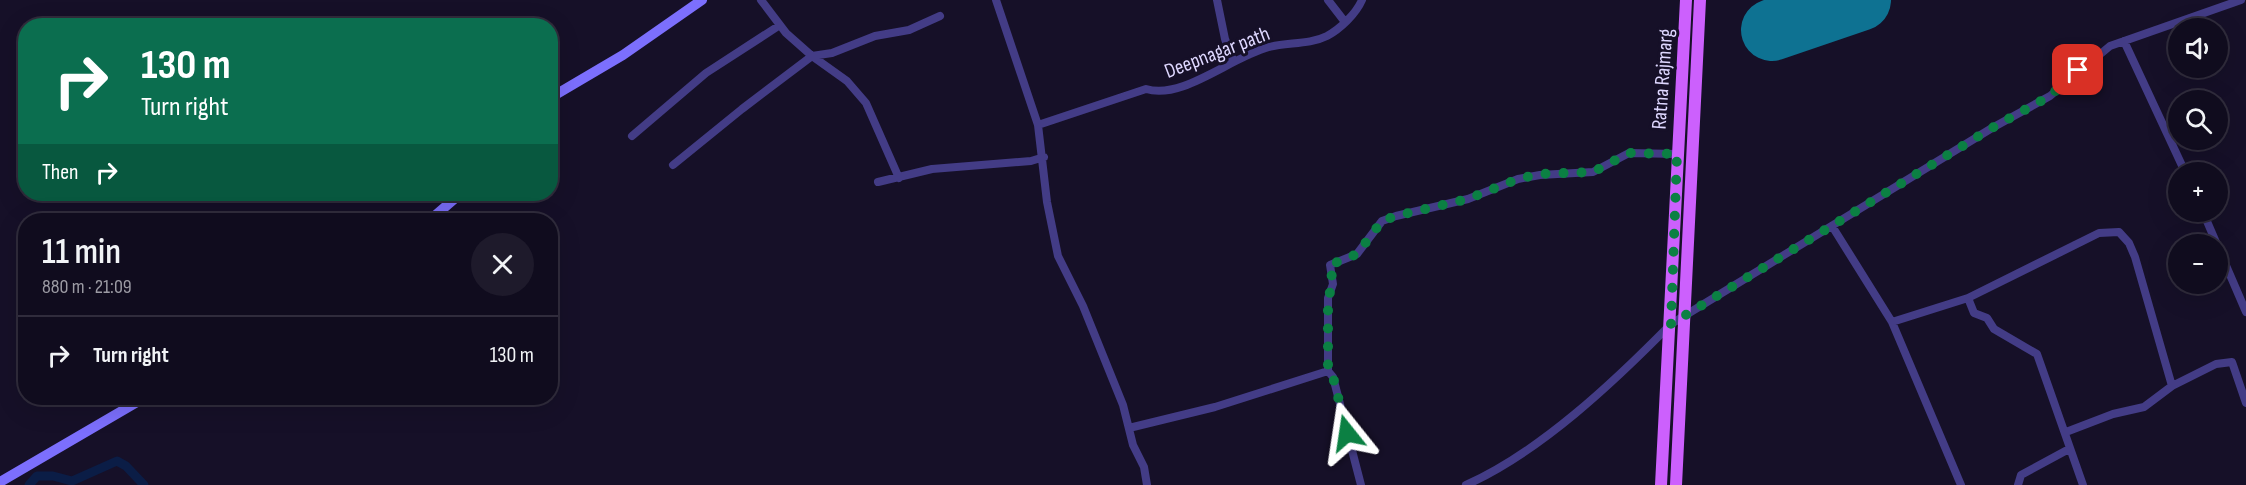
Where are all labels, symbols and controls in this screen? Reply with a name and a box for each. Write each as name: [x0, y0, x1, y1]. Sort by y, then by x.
map controls: [2168, 18, 2228, 294]
button: sound: [2168, 18, 2228, 78]
street label: Deepnagar path: [1161, 21, 1273, 84]
street label: Ratna Rajmarg: [1647, 28, 1678, 130]
text: 130 m: [141, 40, 231, 91]
icon: right: [42, 42, 120, 120]
pin: [2052, 44, 2103, 95]
icon: arrive: [2061, 53, 2094, 86]
button: search: [2168, 90, 2228, 150]
text: Turn right: [141, 91, 228, 123]
icon: right: [90, 156, 123, 189]
text: Then: [42, 159, 78, 186]
button: +: [2168, 162, 2228, 222]
text: 11 min: [42, 231, 121, 274]
button: close: [471, 233, 534, 296]
button: −: [2168, 234, 2228, 294]
text: 880 m · 21:09: [42, 275, 132, 299]
icon: right: [42, 339, 75, 372]
text: Turn right: [93, 342, 169, 369]
text: 130 m: [490, 342, 534, 369]
position arrow: [1315, 401, 1379, 465]

